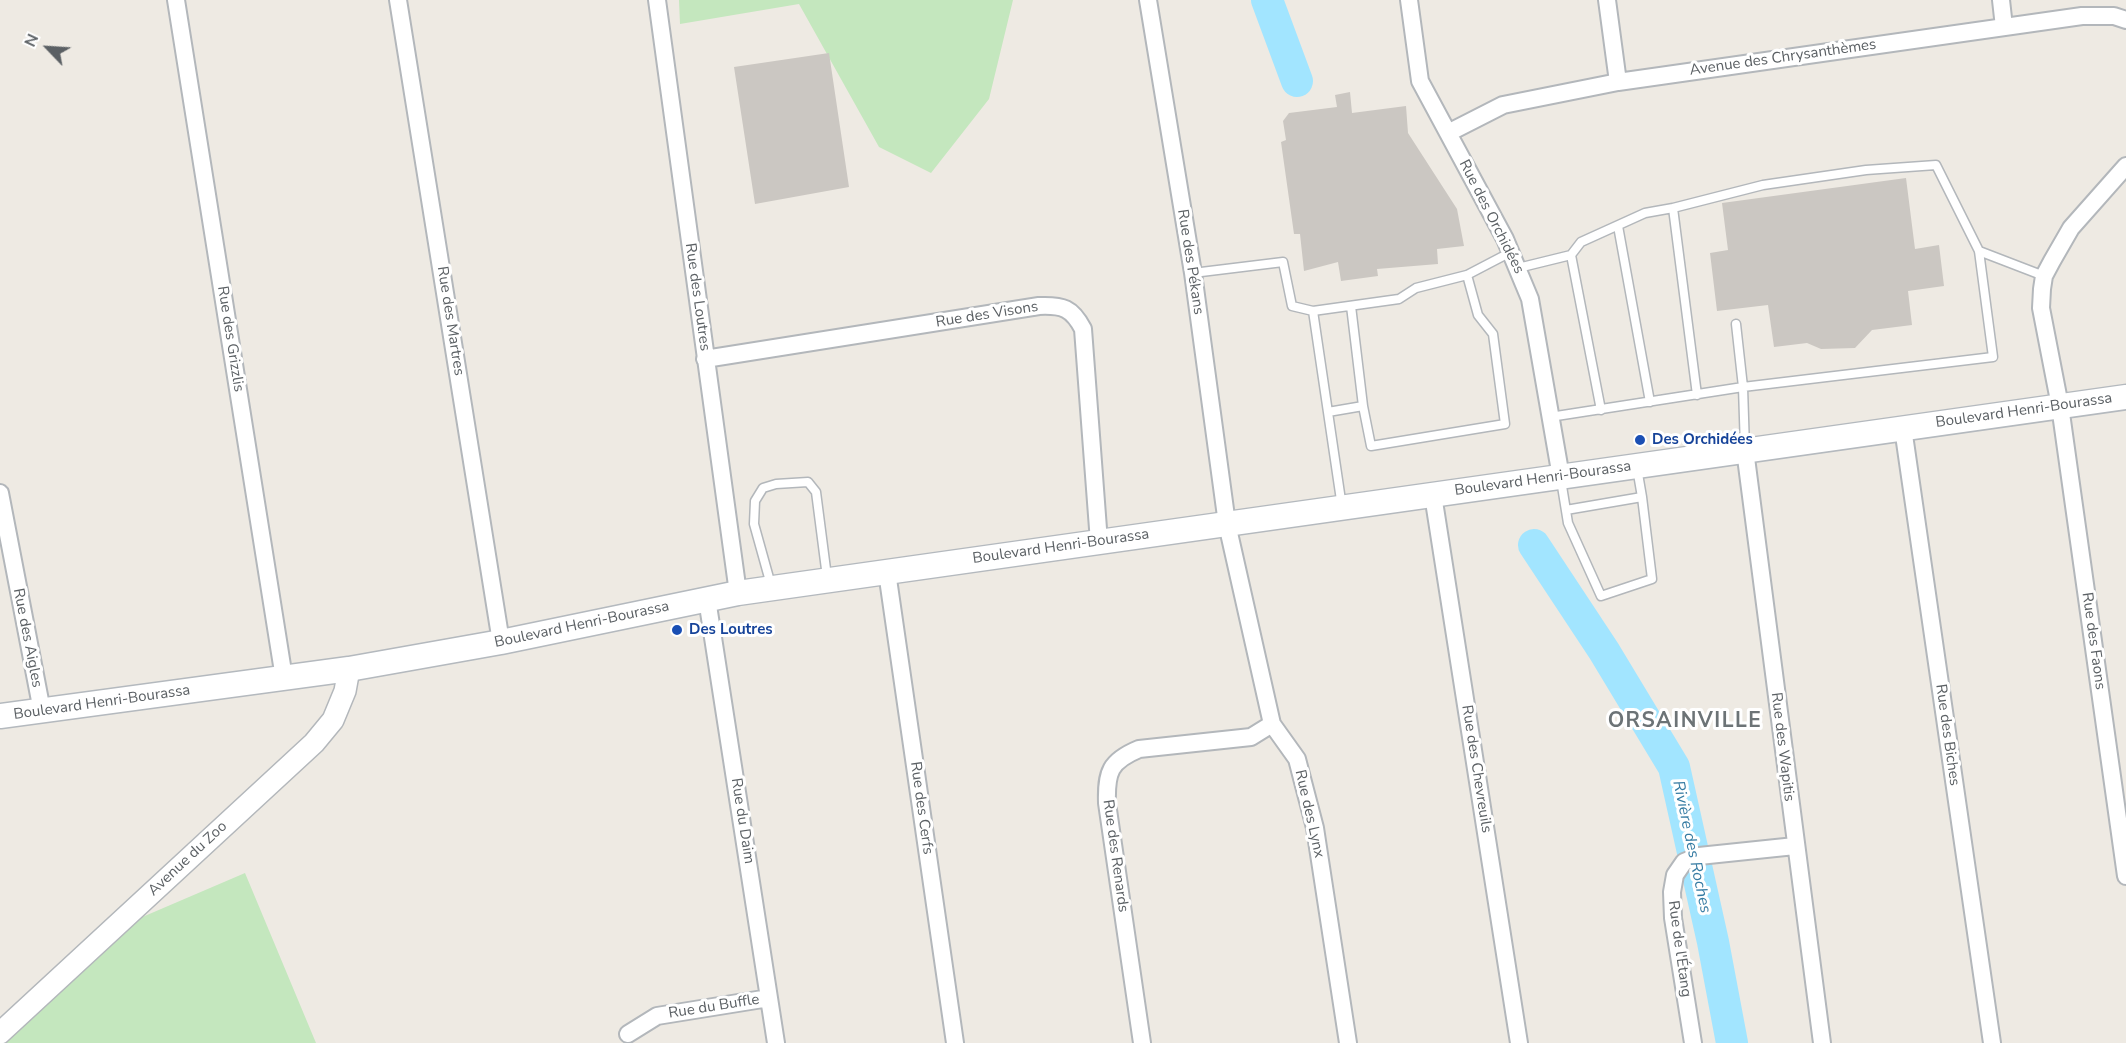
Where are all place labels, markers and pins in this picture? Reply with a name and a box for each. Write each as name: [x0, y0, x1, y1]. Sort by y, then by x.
place label: Des Orchidées: [1652, 431, 1753, 449]
marker: Des Orchidées: [1633, 433, 1647, 447]
place label: Des Loutres: [689, 621, 773, 639]
marker: Des Loutres: [670, 623, 684, 637]

